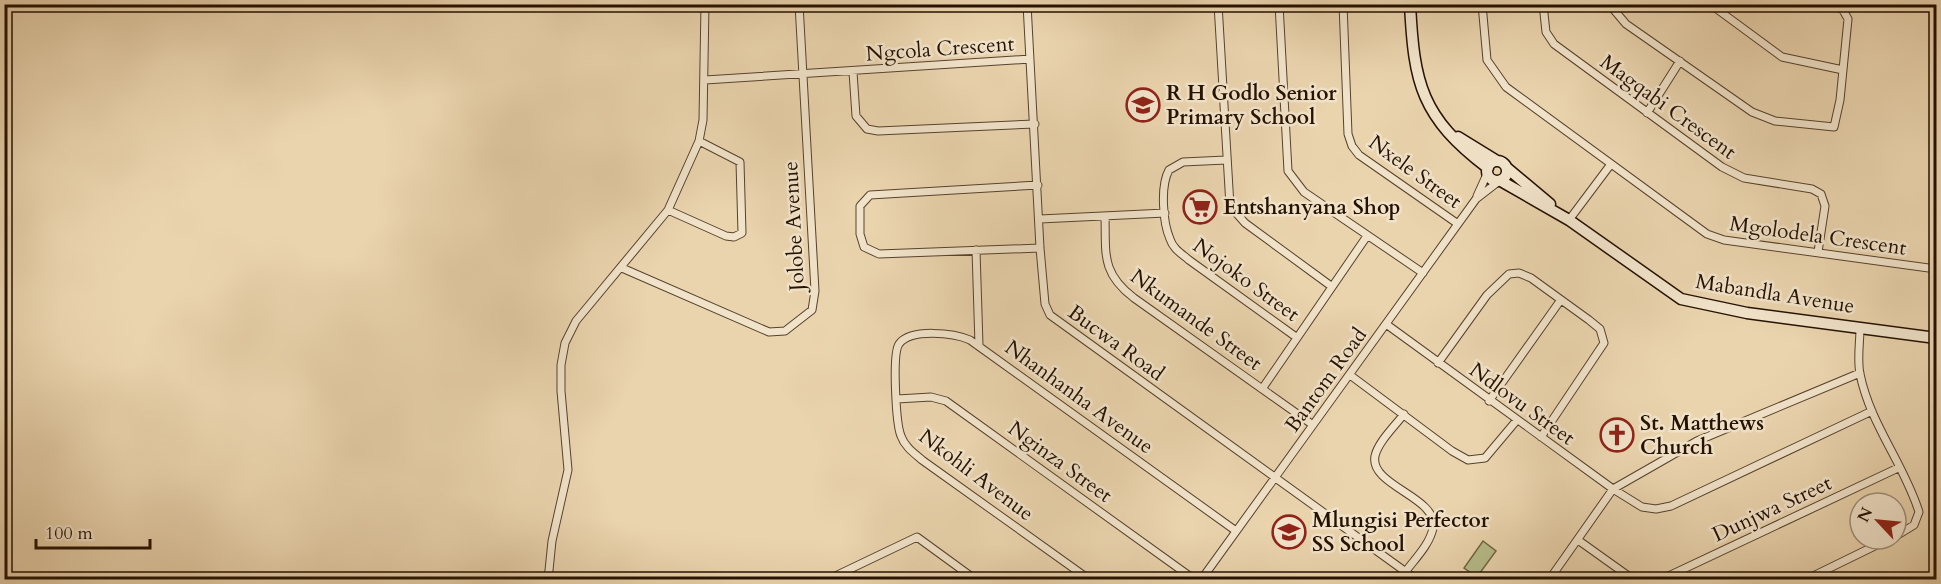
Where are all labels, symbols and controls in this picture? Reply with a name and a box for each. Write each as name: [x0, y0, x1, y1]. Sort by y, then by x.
street label: Ngcola Crescent: [865, 29, 1016, 69]
street label: Magqabi Crescent: [1594, 48, 1742, 166]
place label: R H Godlo Senior Primary School: [1166, 79, 1337, 132]
school or university icon: R H Godlo Senior Primary School: [1125, 87, 1161, 123]
street label: Nxele Street: [1362, 128, 1468, 216]
street label: Jolobe Avenue: [776, 160, 812, 295]
supermarket icon: Entshanyana Shop: [1182, 189, 1218, 225]
place label: Entshanyana Shop: [1223, 193, 1401, 222]
street label: Mgolodela Crescent: [1728, 209, 1909, 263]
street label: Nojoko Street: [1187, 231, 1305, 329]
street label: Nkumande Street: [1124, 262, 1268, 378]
street label: Mabandla Avenue: [1693, 267, 1857, 321]
street label: Bucwa Road: [1062, 298, 1170, 388]
street label: Bantom Road: [1278, 322, 1374, 438]
street label: Nhanhanha Avenue: [999, 333, 1159, 461]
street label: Ndlovu Street: [1463, 356, 1581, 452]
place label: St. Matthews Church: [1640, 409, 1764, 462]
street label: Nginza Street: [1002, 414, 1118, 510]
church icon: St. Matthews Church: [1599, 417, 1635, 453]
street label: Nkohli Avenue: [913, 422, 1039, 528]
street label: Dunjwa Street: [1708, 469, 1837, 549]
north arrow: [1848, 491, 1908, 551]
text: N: [1852, 504, 1878, 526]
place label: Mlungisi Perfector SS School: [1312, 506, 1490, 559]
scale bar: [36, 512, 150, 550]
school or university icon: Mlungisi Perfector SS School: [1271, 514, 1307, 550]
text: 100 m: [45, 521, 93, 546]

